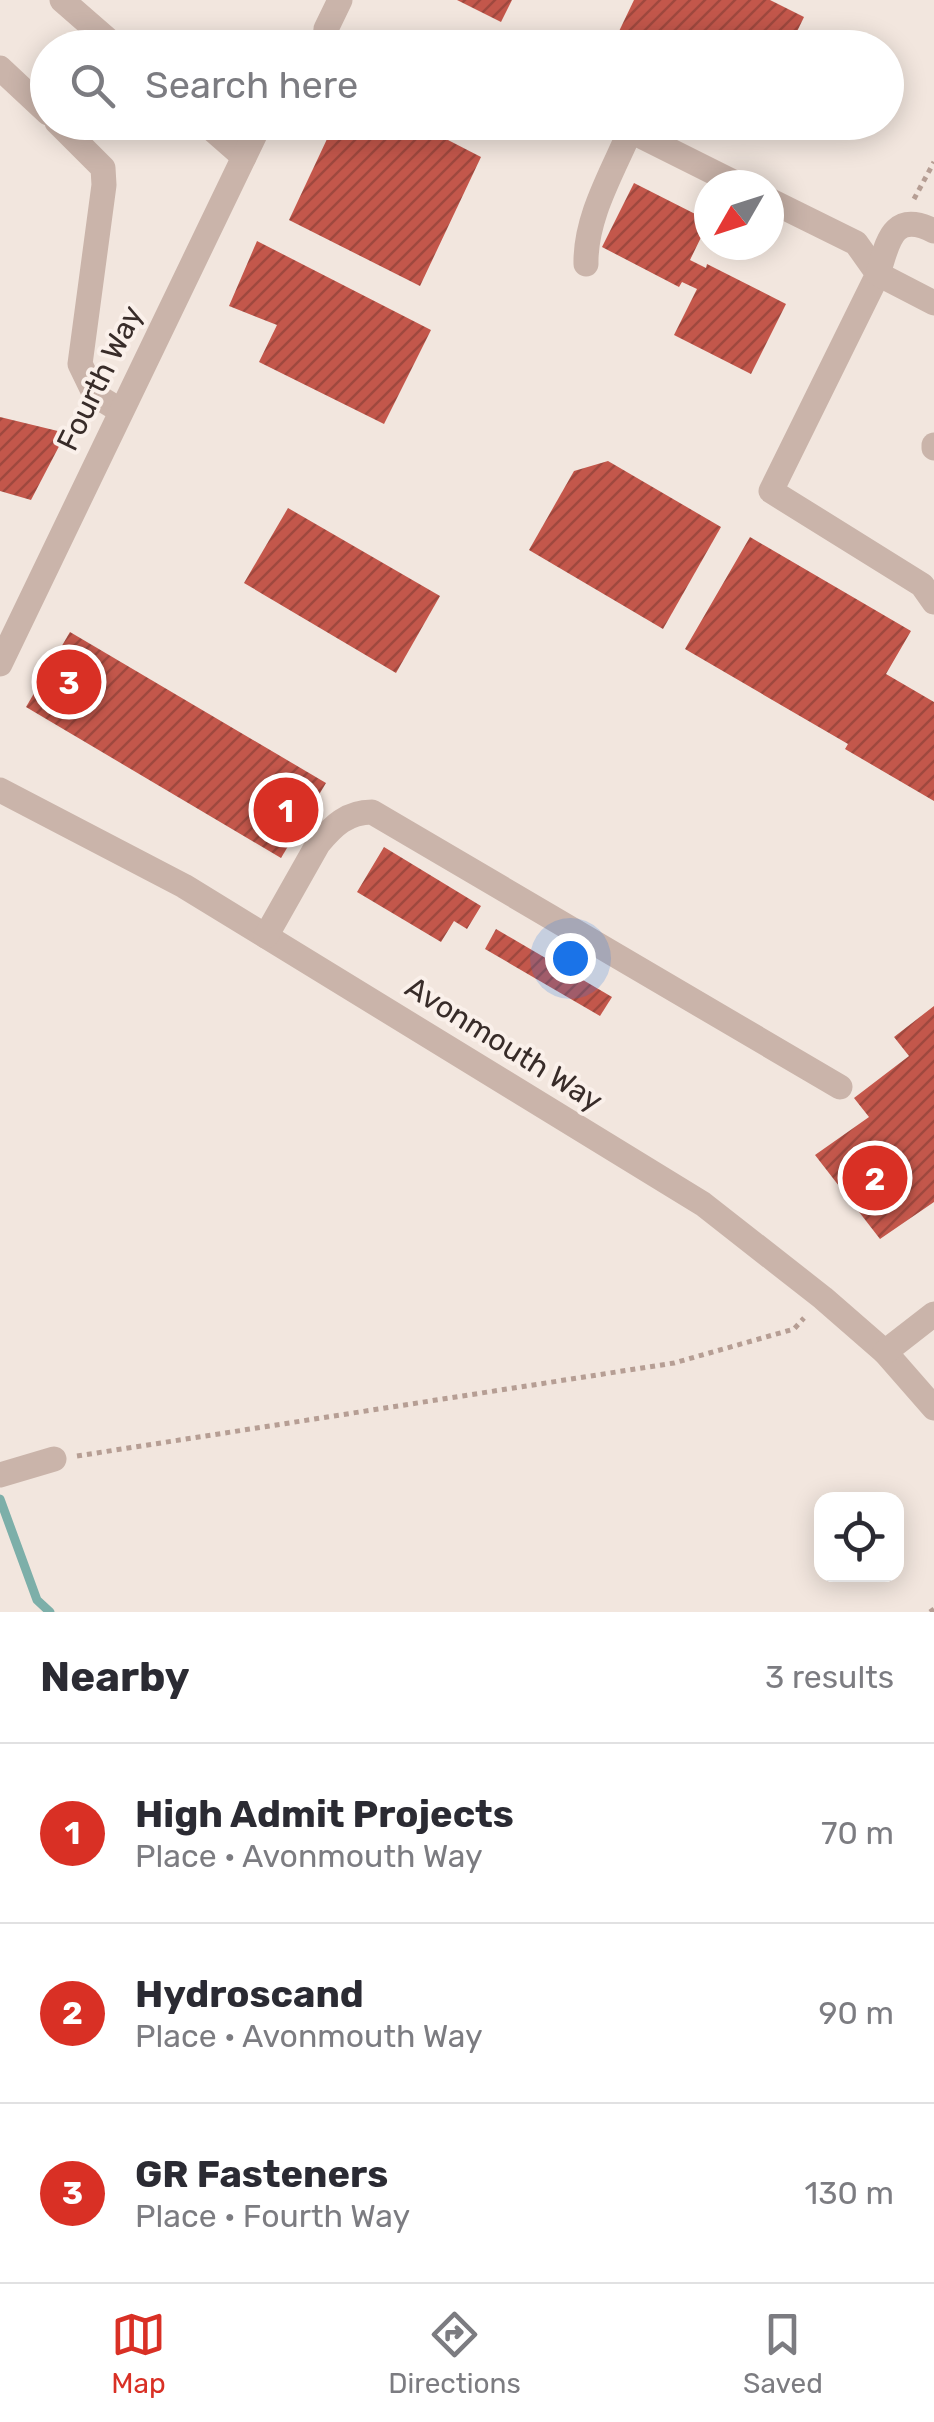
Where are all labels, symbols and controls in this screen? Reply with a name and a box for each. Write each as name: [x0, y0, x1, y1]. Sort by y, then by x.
search box: [30, 30, 904, 140]
icon: search: [65, 58, 120, 113]
text: Search here: [145, 62, 358, 108]
north arrow: [694, 170, 784, 260]
street label: Fourth Way: [49, 300, 151, 456]
pin: 3: [36, 644, 102, 720]
pin: 1: [254, 772, 318, 848]
your location: [545, 933, 596, 984]
street label: Avonmouth Way: [399, 969, 609, 1119]
pin: 2: [842, 1140, 908, 1216]
map controls: [814, 1492, 904, 1582]
button: locate: [814, 1492, 904, 1582]
text: Nearby: [40, 1652, 190, 1702]
text: 3 results: [765, 1658, 894, 1696]
text: High Admit Projects: [135, 1791, 514, 1837]
text: 1: [65, 1814, 80, 1852]
text: 70 m: [821, 1814, 894, 1852]
text: Place · Avonmouth Way: [135, 1837, 483, 1875]
text: Hydroscand: [135, 1971, 364, 2017]
text: 2: [62, 1994, 83, 2032]
text: 90 m: [818, 1994, 894, 2032]
text: Place · Avonmouth Way: [135, 2017, 483, 2055]
text: GR Fasteners: [135, 2151, 388, 2197]
text: 3: [62, 2174, 83, 2212]
text: 130 m: [804, 2174, 894, 2212]
text: Place · Fourth Way: [135, 2197, 410, 2235]
tab: Map: [111, 2307, 166, 2400]
tab: Directions: [388, 2307, 521, 2400]
tab: Saved: [743, 2307, 823, 2400]

